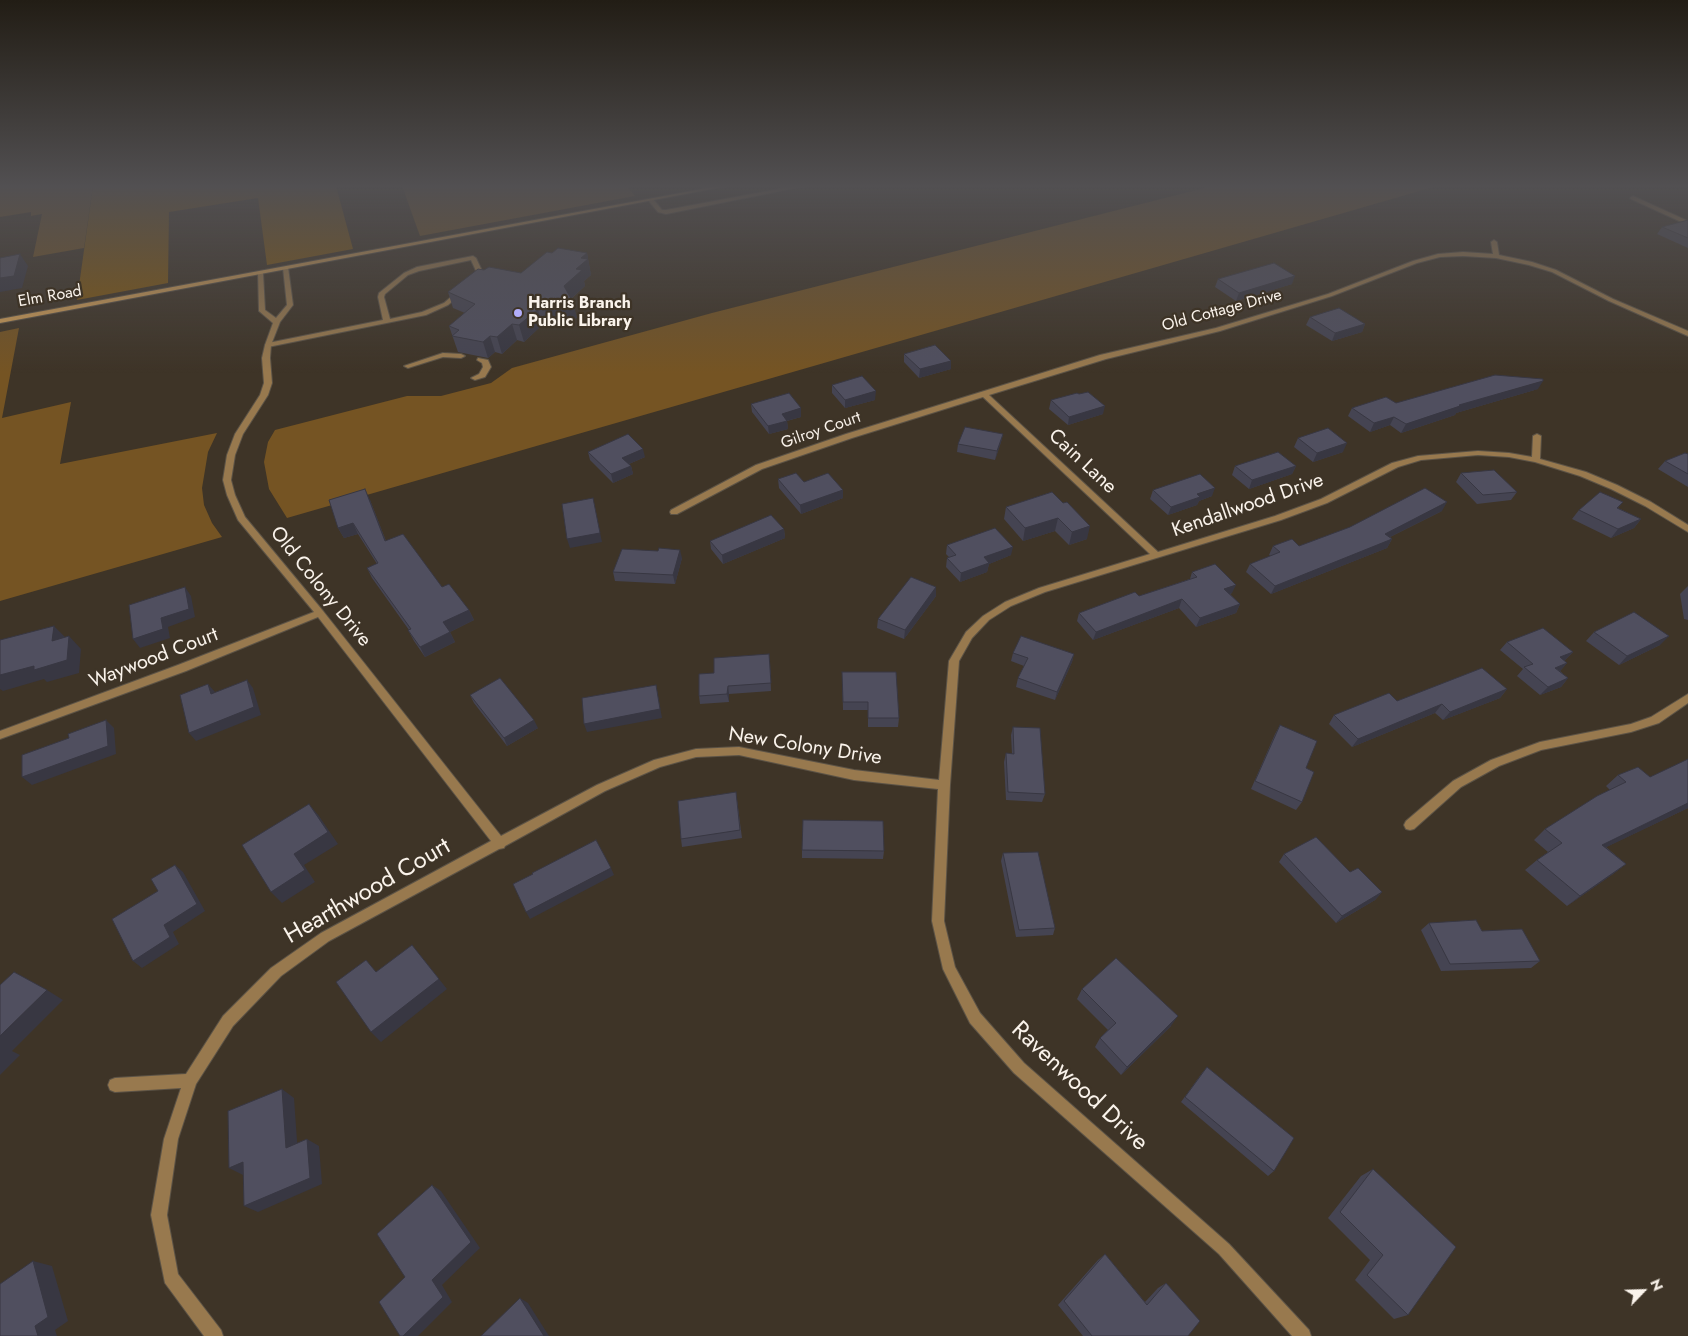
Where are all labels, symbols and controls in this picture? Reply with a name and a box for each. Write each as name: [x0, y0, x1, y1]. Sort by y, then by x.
street label: Elm Road: [17, 282, 83, 312]
street label: Old Cottage Drive: [1160, 286, 1284, 336]
place label: Harris Branch Public Library: [528, 294, 631, 332]
marker: Harris Branch Public Library: [512, 307, 524, 319]
street label: Gilroy Court: [779, 408, 863, 454]
street label: Cain Lane: [1043, 424, 1121, 500]
street label: Kendallwood Drive: [1169, 469, 1327, 543]
street label: Old Colony Drive: [264, 522, 376, 652]
street label: Waywood Court: [86, 623, 222, 695]
street label: New Colony Drive: [727, 723, 883, 771]
street label: Hearthwood Court: [280, 833, 456, 951]
street label: Ravenwood Drive: [1005, 1016, 1153, 1158]
north arrow: [1618, 1266, 1668, 1316]
text: N: [1645, 1276, 1668, 1294]

